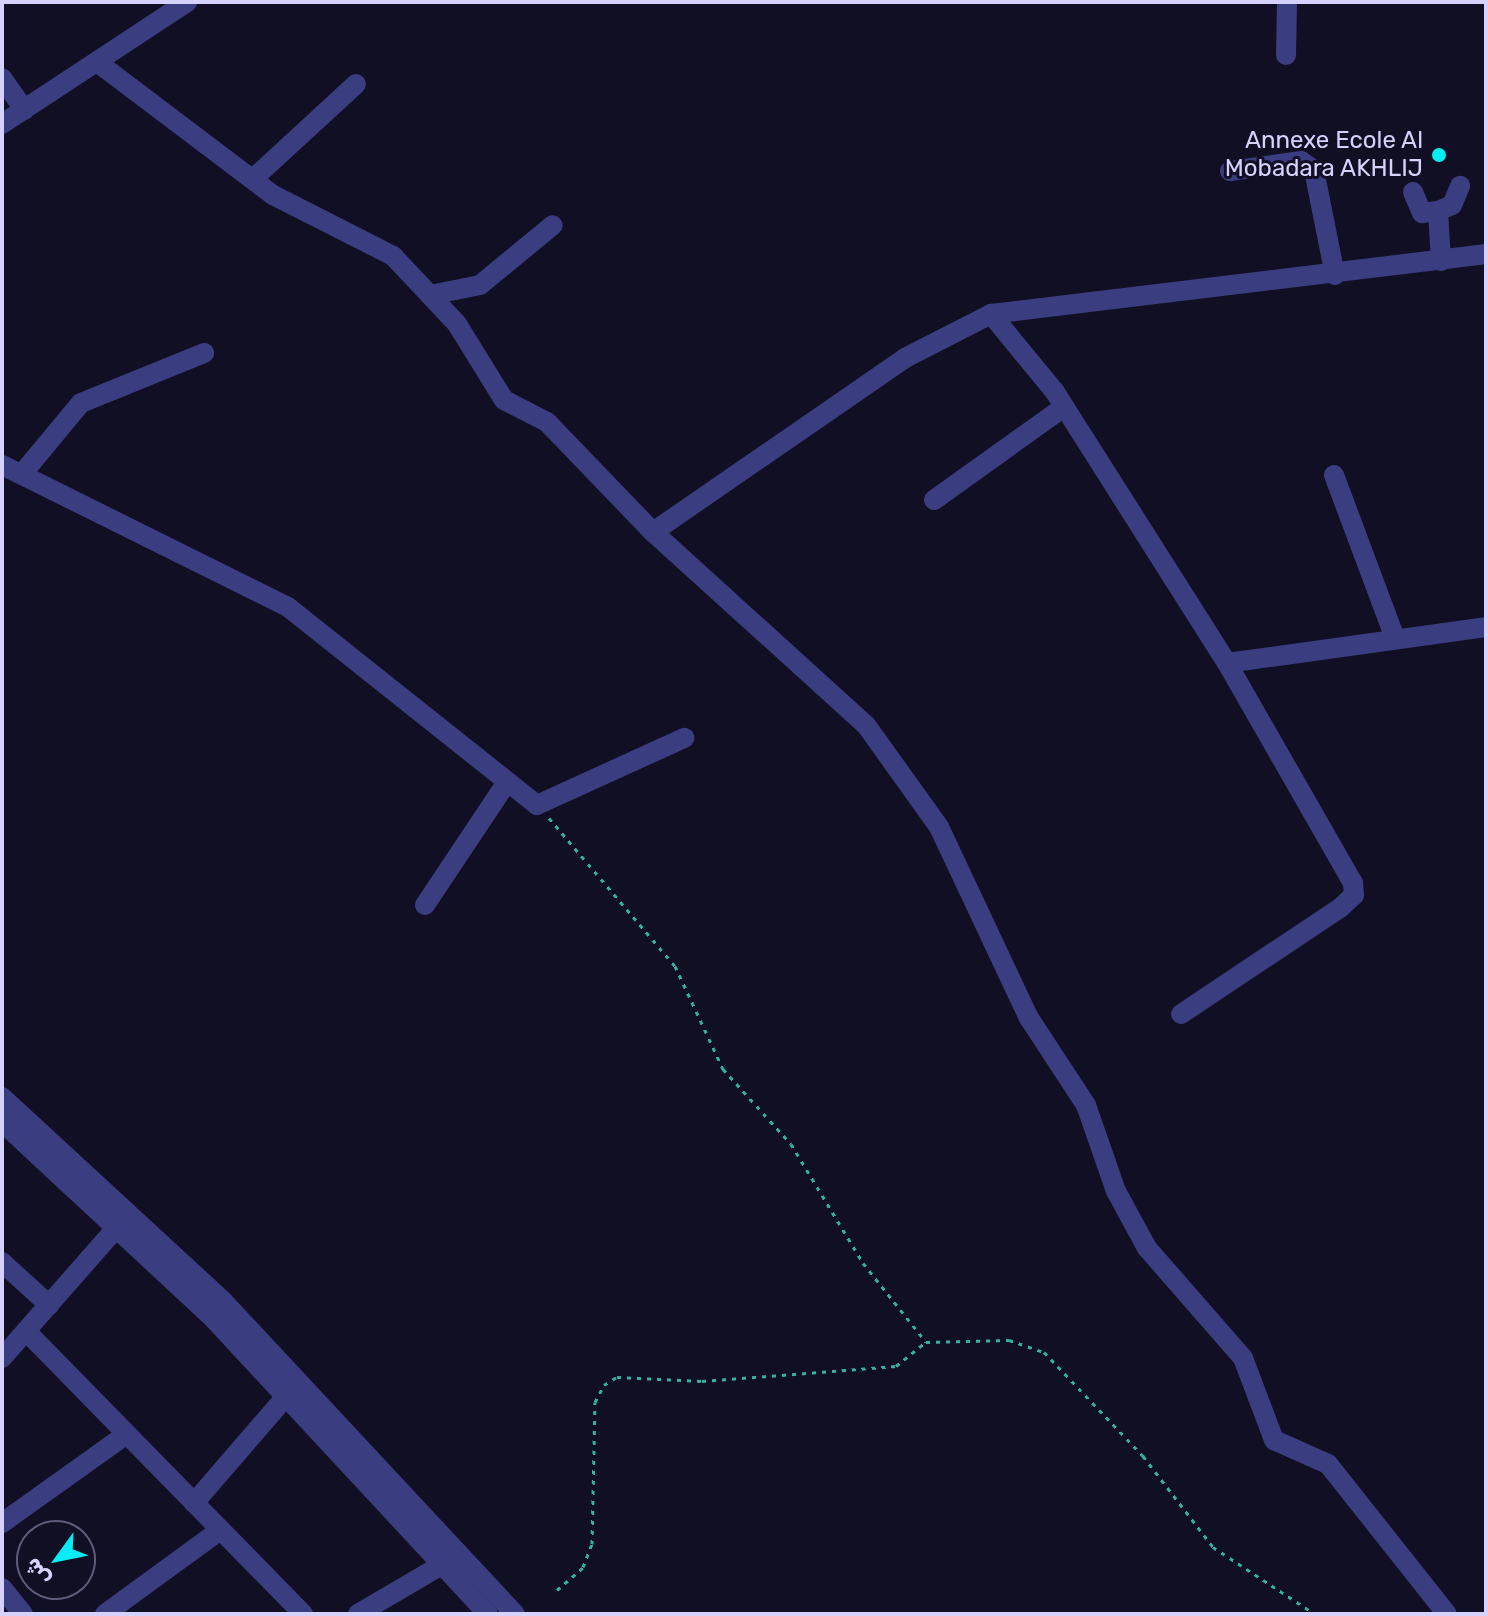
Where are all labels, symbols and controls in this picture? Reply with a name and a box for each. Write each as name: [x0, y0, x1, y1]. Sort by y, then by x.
place label: Annexe Ecole Al Mobadara AKHLIJ: [1224, 127, 1423, 183]
marker: Annexe Ecole Al Mobadara AKHLIJ: [1430, 146, 1448, 164]
north arrow: [16, 1520, 96, 1600]
text: ش: [18, 1553, 56, 1591]

